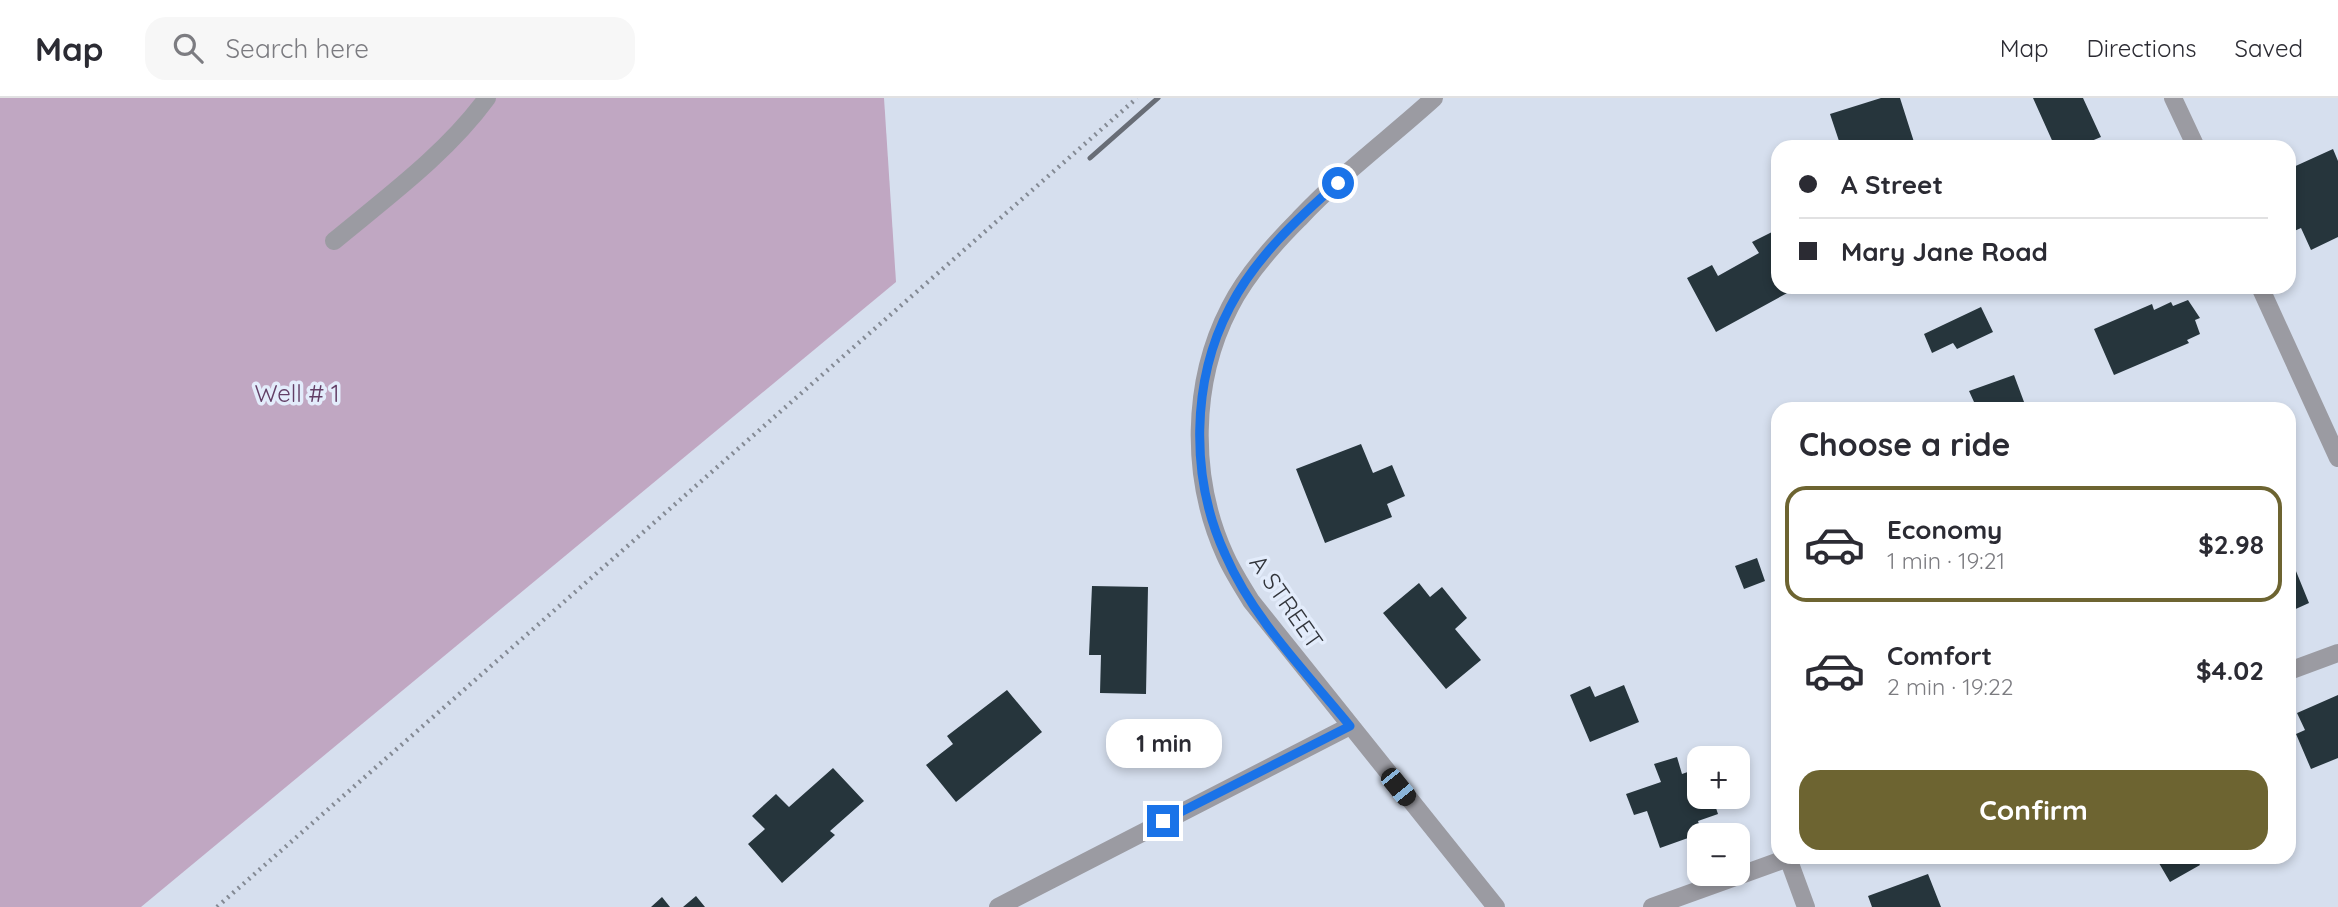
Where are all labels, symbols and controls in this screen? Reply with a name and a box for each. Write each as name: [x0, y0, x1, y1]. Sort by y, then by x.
search box: [145, 17, 635, 80]
text: Map: [35, 28, 103, 69]
icon: search: [169, 29, 207, 67]
text: Search here: [225, 32, 369, 65]
text: Map: [2000, 33, 2049, 63]
text: Directions: [2087, 33, 2197, 63]
text: Saved: [2235, 33, 2303, 63]
route start: [1322, 167, 1354, 199]
text: A Street: [1841, 168, 1943, 201]
text: Mary Jane Road: [1841, 235, 2048, 268]
park label: Well # 1: [254, 378, 340, 408]
text: Choose a ride: [1799, 424, 2011, 464]
icon: car: [1803, 513, 1866, 576]
text: Economy: [1887, 513, 2002, 546]
text: $2.98: [2198, 528, 2264, 561]
text: 1 min · 19:21: [1887, 546, 2005, 575]
street label: A STREET: [1244, 549, 1330, 654]
icon: car: [1803, 639, 1866, 702]
text: Comfort: [1887, 639, 1992, 672]
text: $4.02: [2196, 654, 2264, 687]
text: 2 min · 19:22: [1887, 672, 2013, 701]
callout: 1 min: [1105, 720, 1221, 768]
text: 1 min: [1136, 729, 1192, 758]
map controls: [1687, 746, 1750, 886]
button: +: [1687, 746, 1750, 809]
car: [1377, 764, 1420, 810]
button: Confirm: [1799, 770, 2268, 850]
route end: [1147, 805, 1179, 837]
button: −: [1687, 823, 1750, 886]

